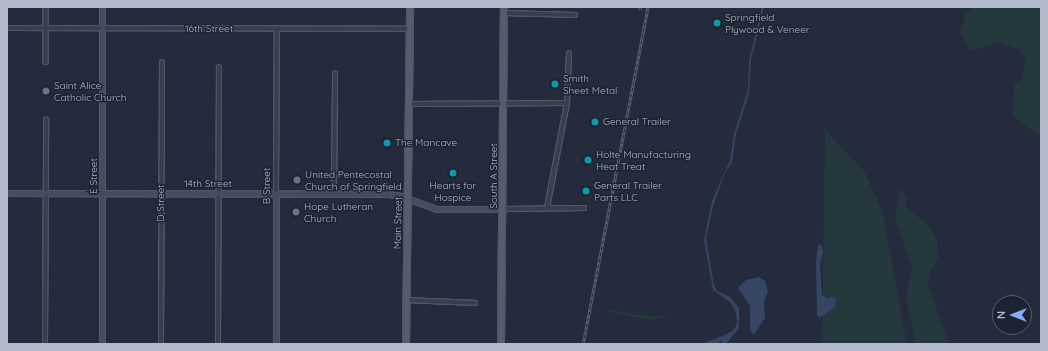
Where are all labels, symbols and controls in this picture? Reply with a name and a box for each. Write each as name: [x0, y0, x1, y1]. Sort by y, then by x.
place label: Springfield Plywood & Veneer: [725, 11, 810, 34]
marker: Springfield Plywood & Veneer: [712, 18, 722, 28]
street label: 16th Street: [185, 23, 233, 35]
place label: Smith Sheet Metal: [563, 72, 617, 96]
place label: Saint Alice Catholic Church: [54, 79, 126, 102]
marker: Smith Sheet Metal: [550, 79, 560, 89]
marker: Saint Alice Catholic Church: [41, 86, 51, 96]
place label: General Trailer: [603, 116, 671, 128]
marker: General Trailer: [590, 117, 600, 127]
place label: The Mancave: [395, 137, 457, 149]
marker: The Mancave: [382, 138, 392, 148]
street label: South A Street: [488, 143, 500, 209]
place label: Holte Manufacturing Heat Treat: [596, 148, 691, 172]
marker: Holte Manufacturing Heat Treat: [583, 155, 593, 165]
street label: E Street: [88, 158, 100, 194]
street label: B Street: [261, 168, 273, 204]
place label: United Pentecostal Church of Springfield: [305, 168, 402, 192]
marker: Hearts for Hospice: [448, 168, 458, 178]
marker: United Pentecostal Church of Springfield: [292, 175, 302, 185]
street label: 14th Street: [184, 178, 232, 190]
place label: Hearts for Hospice: [430, 179, 476, 202]
place label: General Trailer Parts LLC: [594, 179, 662, 202]
street label: D Street: [155, 184, 167, 222]
marker: General Trailer Parts LLC: [581, 186, 591, 196]
street label: Main Street: [392, 197, 404, 249]
place label: Hope Lutheran Church: [304, 200, 373, 224]
marker: Hope Lutheran Church: [291, 207, 301, 217]
north arrow: [992, 295, 1032, 335]
text: N: [994, 311, 1008, 319]

